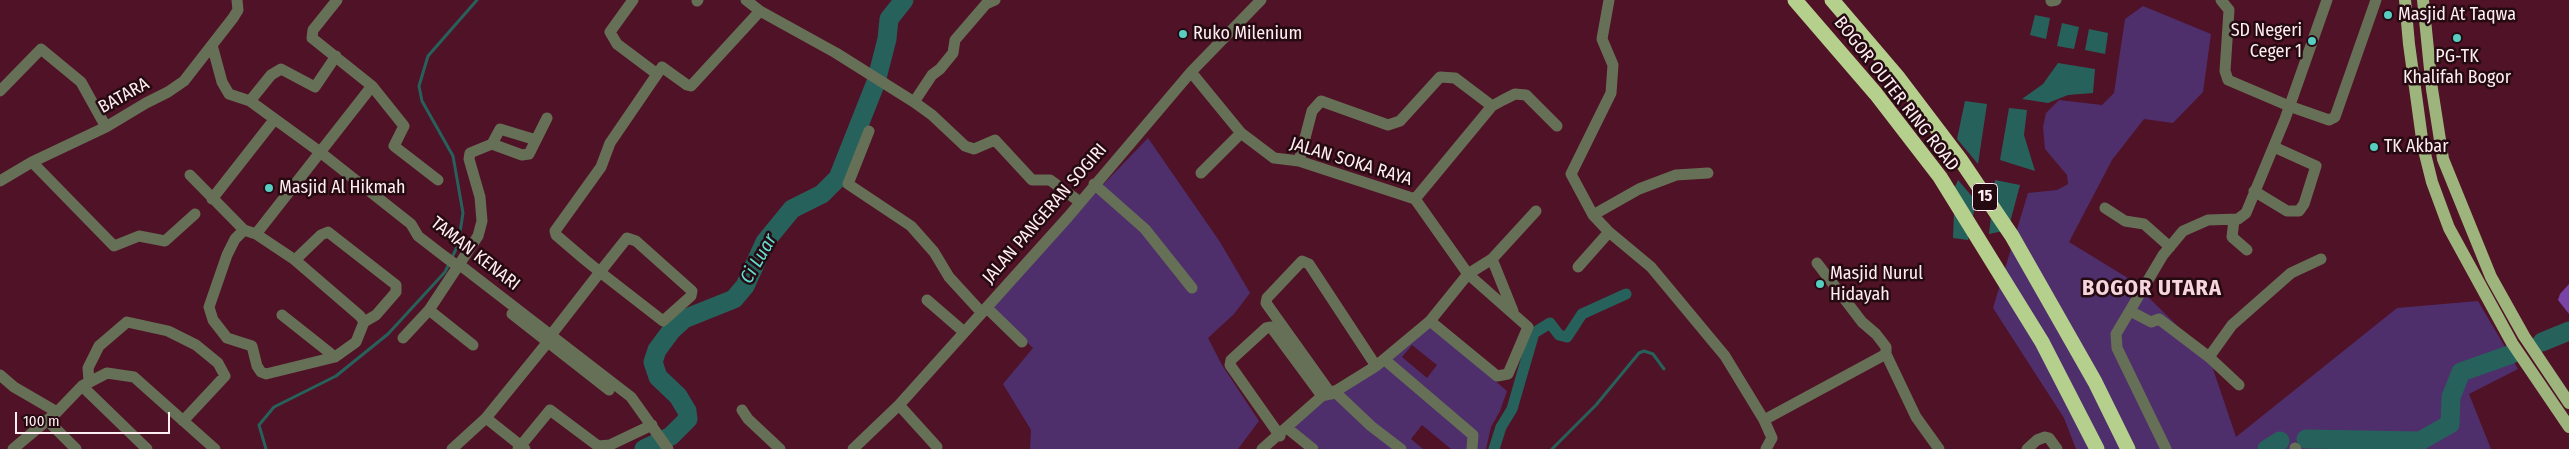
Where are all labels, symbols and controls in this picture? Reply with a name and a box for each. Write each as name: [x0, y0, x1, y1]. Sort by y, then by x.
place label: Masjid At Taqwa: [2398, 4, 2516, 26]
marker: Masjid At Taqwa: [2382, 9, 2394, 21]
street label: BOGOR OUTER RING ROAD: [1829, 12, 1963, 176]
place label: SD Negeri Ceger 1: [2231, 20, 2302, 62]
place label: Ruko Milenium: [1193, 23, 1302, 45]
marker: Ruko Milenium: [1177, 28, 1189, 40]
marker: PG-TK Khalifah Bogor: [2451, 32, 2463, 44]
marker: SD Negeri Ceger 1: [2306, 35, 2318, 47]
place label: PG-TK Khalifah Bogor: [2403, 46, 2511, 88]
street label: BATARA: [95, 73, 153, 119]
street label: JALAN SOKA RAYA: [1287, 133, 1415, 191]
place label: TK Akbar: [2384, 136, 2448, 158]
street label: JALAN PANGERAN SOGIRI: [978, 139, 1112, 289]
marker: TK Akbar: [2368, 141, 2380, 153]
place label: Masjid Al Hikmah: [279, 177, 406, 199]
marker: Masjid Al Hikmah: [263, 182, 275, 194]
road number: 15: [1972, 183, 1998, 210]
street label: TAMAN KENARI: [426, 212, 524, 296]
water label: Ci Luar: [736, 230, 782, 288]
place label: Masjid Nurul Hidayah: [1830, 263, 1923, 306]
district label: BOGOR UTARA: [2081, 276, 2223, 302]
marker: Masjid Nurul Hidayah: [1814, 278, 1826, 290]
scale bar: [18, 402, 172, 434]
text: 100 m: [23, 412, 60, 430]

